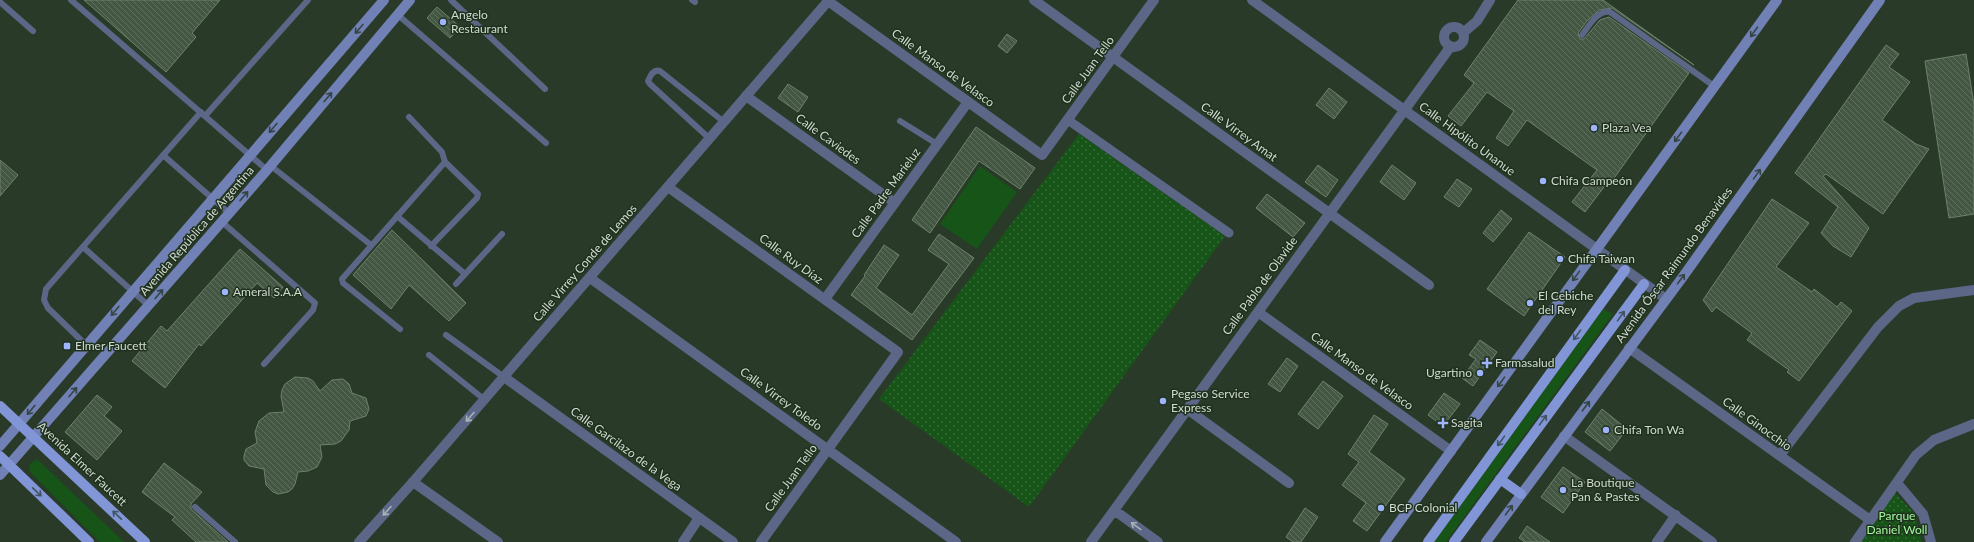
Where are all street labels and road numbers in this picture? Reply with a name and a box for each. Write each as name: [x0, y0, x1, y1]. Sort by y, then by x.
street label: Calle Manso de Velasco: [889, 25, 998, 110]
street label: Calle Juan Tello: [1058, 33, 1117, 107]
street label: Calle Virrey Amat: [1198, 99, 1281, 165]
street label: Calle Hipólito Unanue: [1416, 99, 1518, 179]
street label: Calle Caviedes: [793, 110, 864, 167]
street label: Calle Padre Marieluz: [848, 144, 924, 241]
street label: Avenida República de Argentina: [136, 163, 257, 298]
street label: Avenida Óscar Raimundo Benavides: [1612, 184, 1735, 346]
street label: Calle Virrey Conde de Lemos: [529, 201, 640, 325]
street label: Calle Ruy Díaz: [756, 230, 827, 287]
street label: Calle Pablo de Olavide: [1219, 234, 1300, 338]
street label: Calle Manso de Velasco: [1308, 328, 1417, 413]
street label: Calle Virrey Toledo: [737, 364, 826, 434]
street label: Calle Ginocchio: [1720, 393, 1795, 454]
street label: Calle Garcilazo de la Vega: [568, 403, 685, 494]
street label: Avenida Elmer Faucett: [34, 418, 131, 510]
street label: Calle Juan Tello: [761, 441, 820, 515]

